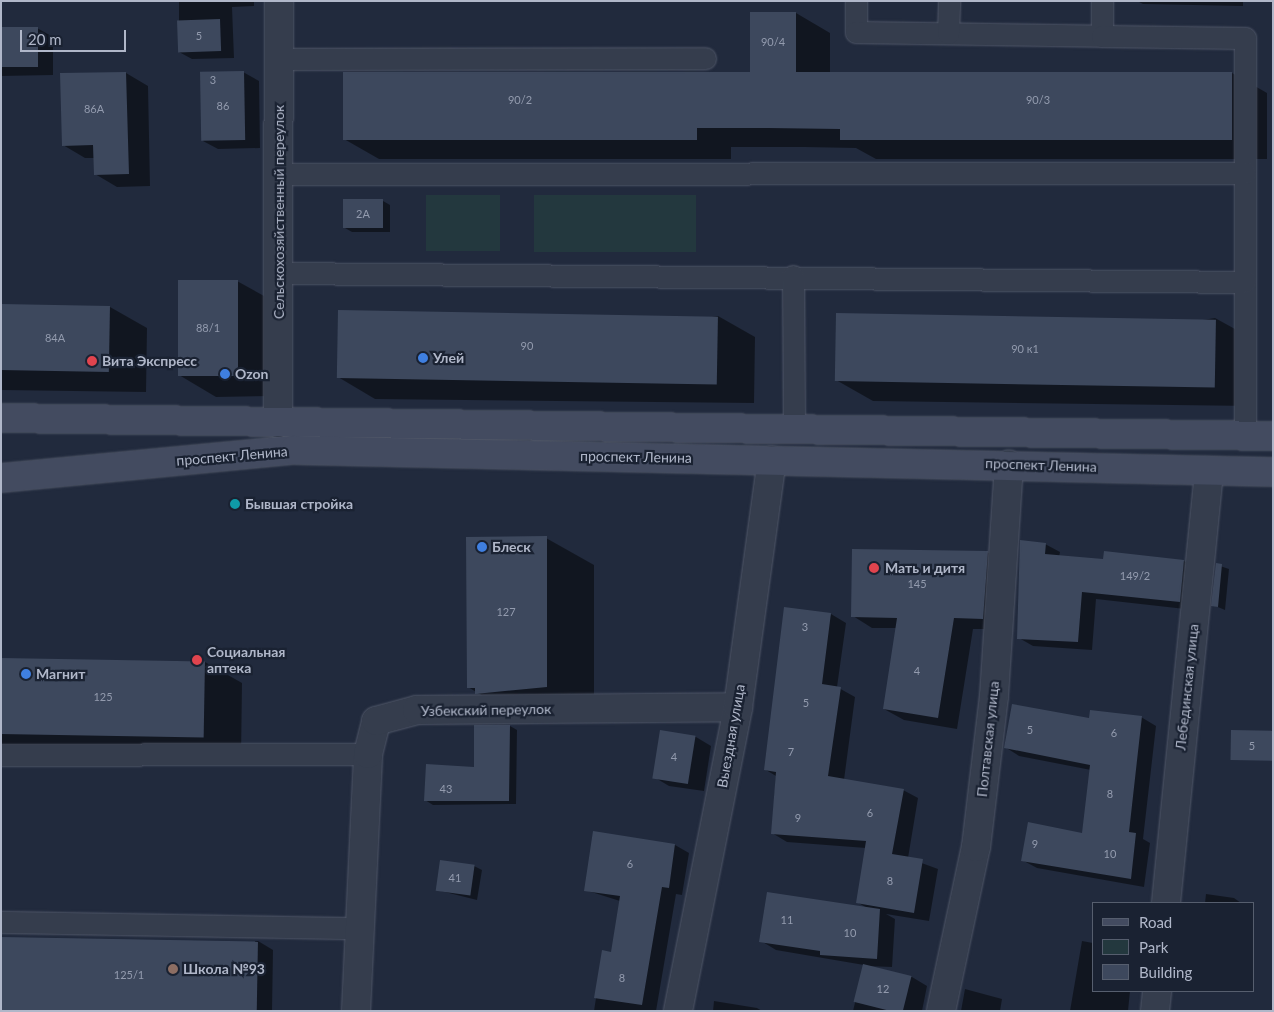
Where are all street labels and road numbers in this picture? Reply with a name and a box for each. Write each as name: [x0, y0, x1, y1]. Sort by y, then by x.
street label: Сельскохозяйственный переулок: [271, 105, 287, 319]
street label: проспект Ленина: [176, 443, 288, 469]
street label: проспект Ленина: [580, 448, 692, 466]
street label: проспект Ленина: [985, 455, 1097, 475]
street label: Лебединская улица: [1172, 623, 1202, 751]
street label: Полтавская улица: [974, 680, 1002, 798]
street label: Выездная улица: [714, 683, 748, 789]
street label: Узбекский переулок: [421, 700, 551, 720]

